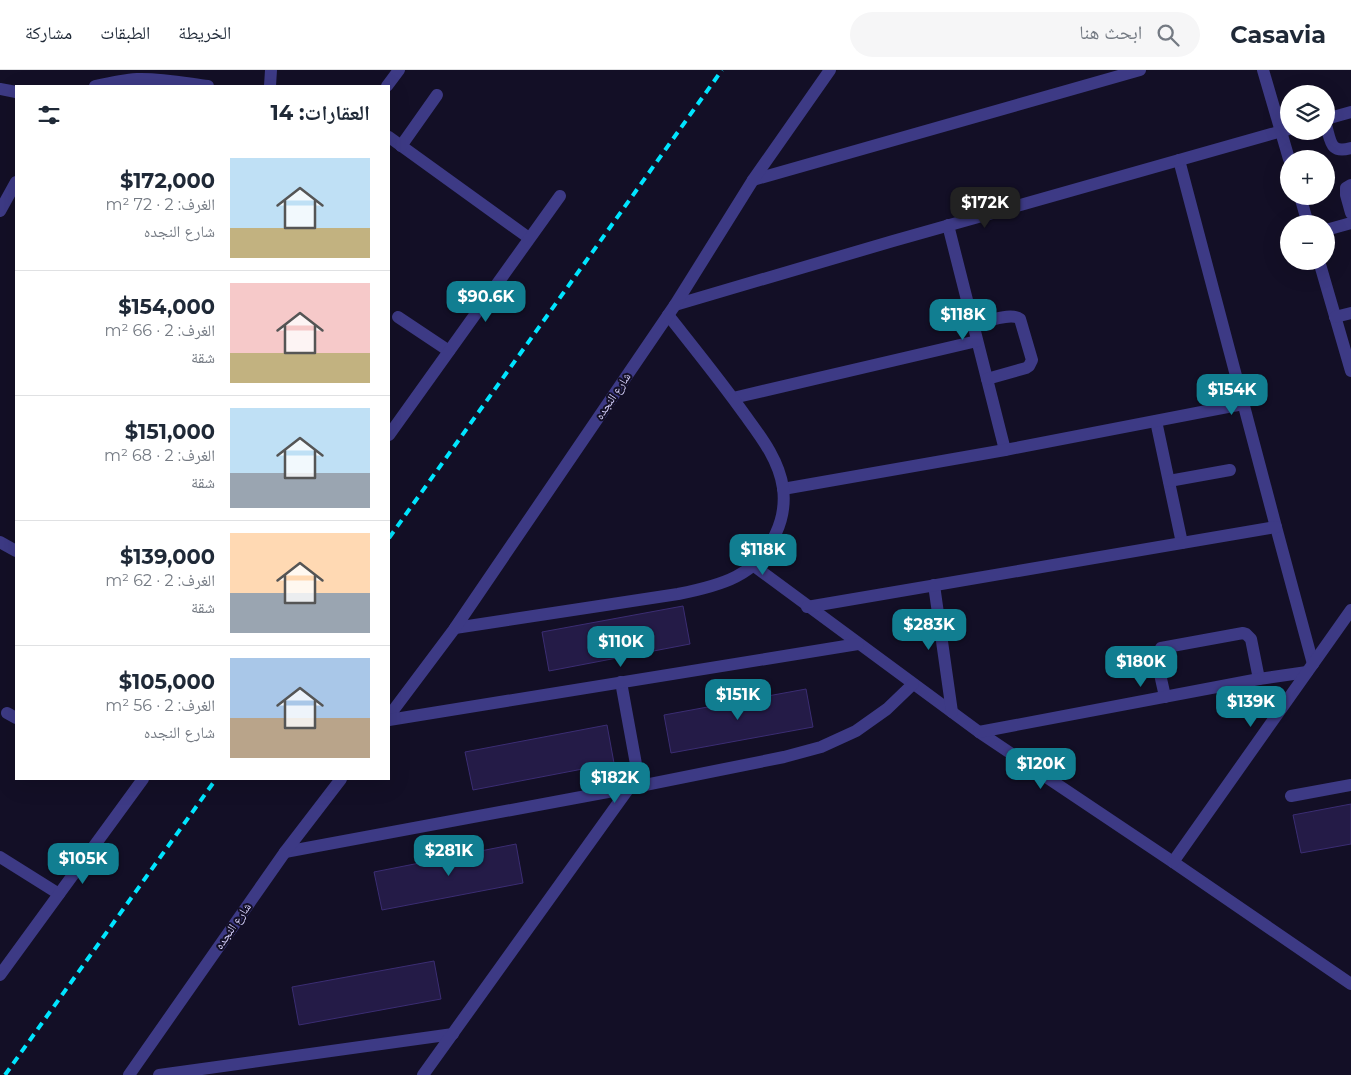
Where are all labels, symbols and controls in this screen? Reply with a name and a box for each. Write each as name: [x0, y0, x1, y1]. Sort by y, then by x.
search box: [850, 12, 1200, 57]
text: Casavia: [1230, 20, 1326, 49]
text: ابحث هنا: [1079, 21, 1142, 44]
icon: search: [1154, 21, 1182, 49]
text: مشاركة: [25, 22, 72, 44]
text: الطبقات: [100, 22, 150, 44]
text: الخريطة: [178, 22, 231, 44]
map controls: [1280, 85, 1335, 270]
button: layers: [1280, 85, 1335, 140]
text: العقارات: 14: [270, 100, 370, 125]
icon: filters: [35, 101, 63, 129]
button: +: [1280, 150, 1335, 205]
text: $172,000: [120, 168, 215, 193]
icon: home: [270, 178, 330, 238]
pin: $172K: [950, 186, 1020, 229]
text: $172K: [961, 193, 1009, 212]
text: الغرف: 2 · 72 m²: [105, 195, 215, 214]
button: −: [1280, 215, 1335, 270]
text: شارع النجده: [144, 222, 215, 241]
pin: $90.6K: [445, 280, 527, 323]
text: $90.6K: [458, 287, 514, 306]
text: $154,000: [118, 294, 215, 319]
pin: $118K: [928, 298, 998, 341]
icon: home: [270, 303, 330, 363]
text: $118K: [941, 305, 986, 324]
text: الغرف: 2 · 66 m²: [104, 321, 215, 340]
text: شقة: [191, 348, 215, 367]
street label: شارع النجده: [591, 369, 635, 423]
pin: $154K: [1197, 374, 1267, 416]
text: $154K: [1208, 380, 1256, 399]
text: $151,000: [125, 419, 215, 444]
icon: home: [270, 428, 330, 488]
text: الغرف: 2 · 68 m²: [104, 446, 215, 465]
text: شقة: [191, 473, 215, 492]
pin: $118K: [728, 534, 798, 576]
text: $118K: [741, 540, 786, 559]
text: $139,000: [120, 544, 215, 569]
icon: home: [270, 553, 330, 613]
text: الغرف: 2 · 62 m²: [105, 571, 215, 590]
text: شقة: [191, 598, 215, 617]
pin: $283K: [894, 608, 964, 651]
text: $283K: [903, 615, 955, 634]
pin: $110K: [586, 626, 656, 668]
text: $110K: [598, 632, 644, 651]
pin: $180K: [1106, 646, 1176, 688]
text: $180K: [1116, 652, 1166, 671]
text: $105,000: [119, 669, 215, 694]
icon: home: [270, 678, 330, 738]
pin: $151K: [703, 678, 773, 721]
text: $151K: [716, 685, 760, 704]
pin: $139K: [1216, 686, 1286, 728]
text: $139K: [1227, 692, 1275, 711]
text: الغرف: 2 · 56 m²: [105, 696, 215, 715]
text: شارع النجده: [144, 723, 215, 742]
pin: $120K: [1006, 748, 1076, 790]
text: $120K: [1017, 754, 1065, 773]
pin: $182K: [580, 762, 650, 804]
text: $182K: [591, 768, 639, 787]
pin: $281K: [414, 834, 484, 877]
text: $281K: [425, 841, 473, 860]
pin: $105K: [48, 842, 118, 885]
text: $105K: [59, 849, 107, 868]
street label: شارع النجده: [211, 899, 255, 952]

